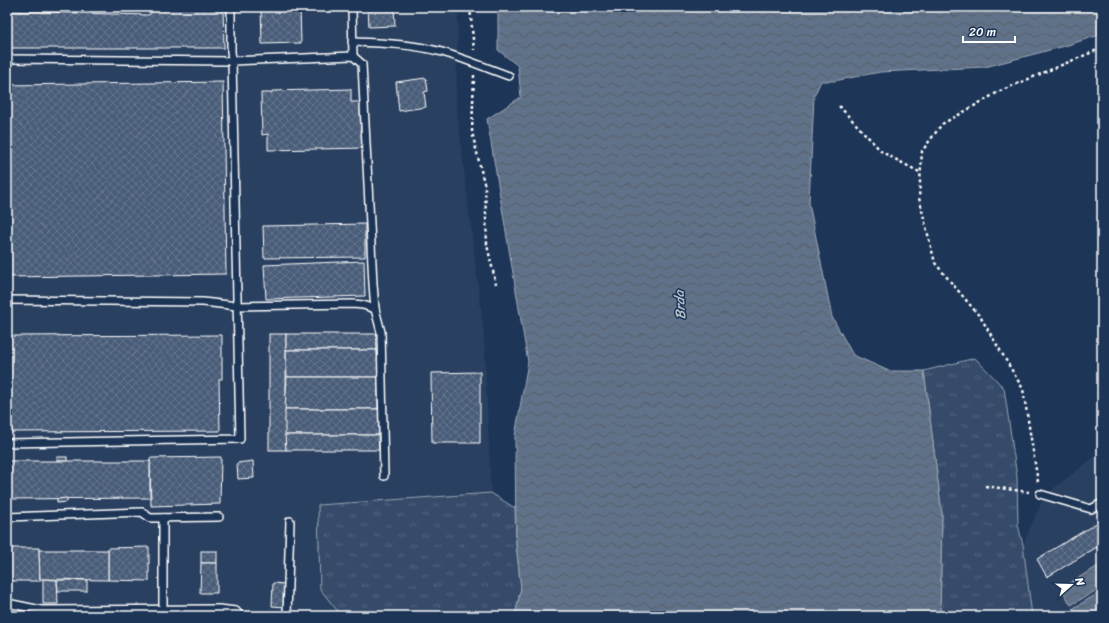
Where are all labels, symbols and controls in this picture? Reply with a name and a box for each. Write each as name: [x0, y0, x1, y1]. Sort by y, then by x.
scale bar: [963, 18, 1015, 44]
text: 20 m: [969, 21, 996, 43]
water label: Brda: [667, 289, 693, 320]
north arrow: [1051, 565, 1091, 605]
text: N: [1069, 574, 1090, 589]

